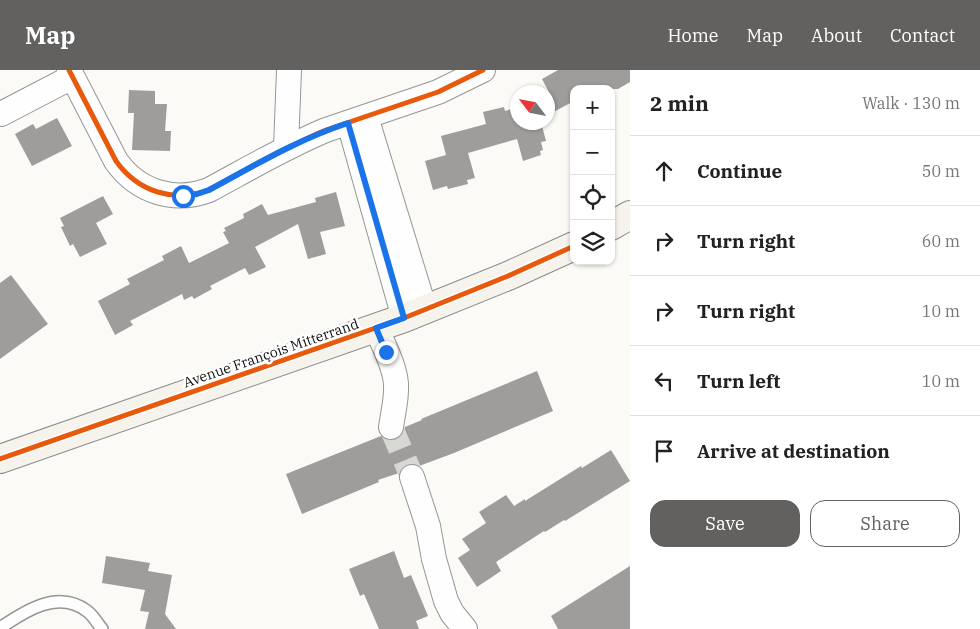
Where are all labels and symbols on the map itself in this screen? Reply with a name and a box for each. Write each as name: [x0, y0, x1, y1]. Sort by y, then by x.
north arrow: [510, 85, 555, 130]
route start: [172, 185, 195, 208]
street label: Avenue François Mitterrand: [181, 314, 362, 392]
route end: [375, 341, 398, 364]

